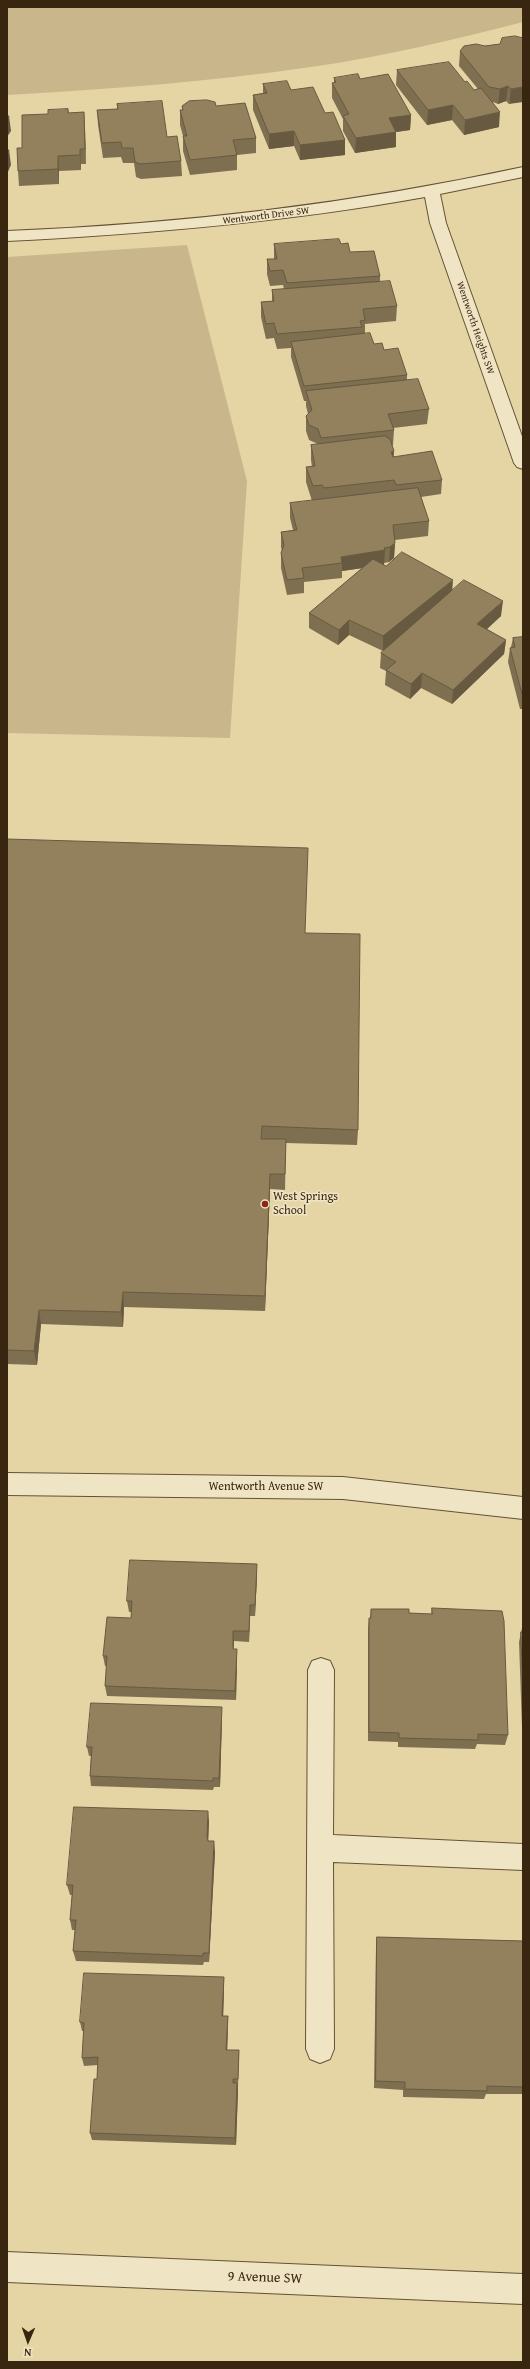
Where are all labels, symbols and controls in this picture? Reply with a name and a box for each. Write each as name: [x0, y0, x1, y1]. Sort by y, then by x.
street label: Wentworth Drive SW: [222, 205, 310, 227]
street label: Wentworth Heights SW: [453, 280, 497, 376]
place label: West Springs School: [273, 1190, 338, 1218]
marker: West Springs School: [260, 1199, 270, 1209]
street label: Wentworth Avenue SW: [209, 1480, 323, 1494]
street label: 9 Avenue SW: [227, 2268, 303, 2288]
north arrow: [8, 2321, 48, 2361]
text: N: [24, 2345, 32, 2361]

